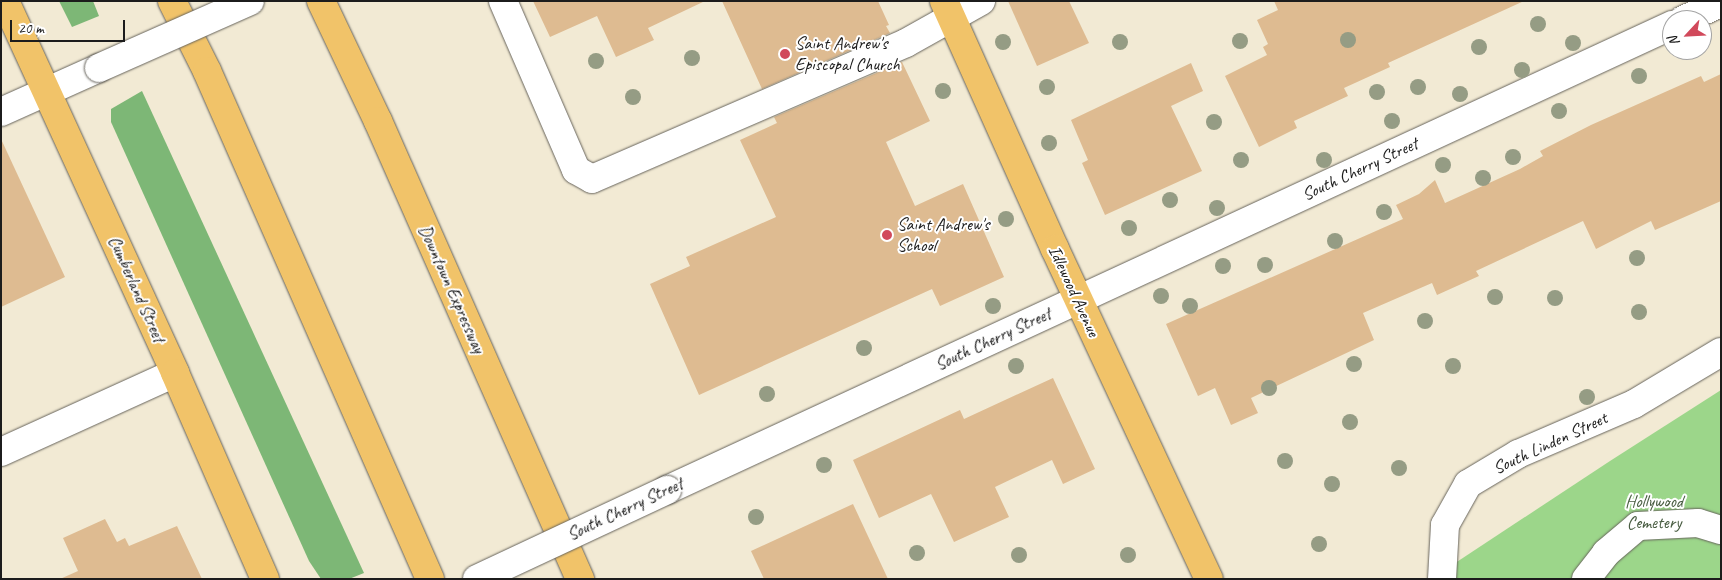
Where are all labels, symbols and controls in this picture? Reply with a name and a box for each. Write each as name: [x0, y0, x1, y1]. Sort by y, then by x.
scale bar: [12, 10, 128, 42]
north arrow: [1662, 10, 1712, 60]
text: 20 m: [18, 19, 44, 38]
place label: Saint Andrew's Episcopal Church: [795, 33, 901, 76]
text: N: [1664, 34, 1683, 49]
marker: Saint Andrew's Episcopal Church: [779, 48, 791, 60]
street label: South Cherry Street: [1299, 133, 1421, 205]
place label: Saint Andrew's School: [897, 214, 989, 256]
street label: Downtown Expressway: [414, 221, 490, 357]
marker: Saint Andrew's School: [881, 229, 893, 241]
street label: Cumberland Street: [104, 232, 170, 346]
street label: Idlewood Avenue: [1044, 242, 1104, 340]
street label: South Cherry Street: [932, 303, 1054, 375]
street label: South Linden Street: [1489, 407, 1611, 479]
street label: South Cherry Street: [564, 473, 686, 545]
park label: Hollywood Cemetery: [1625, 491, 1683, 534]

